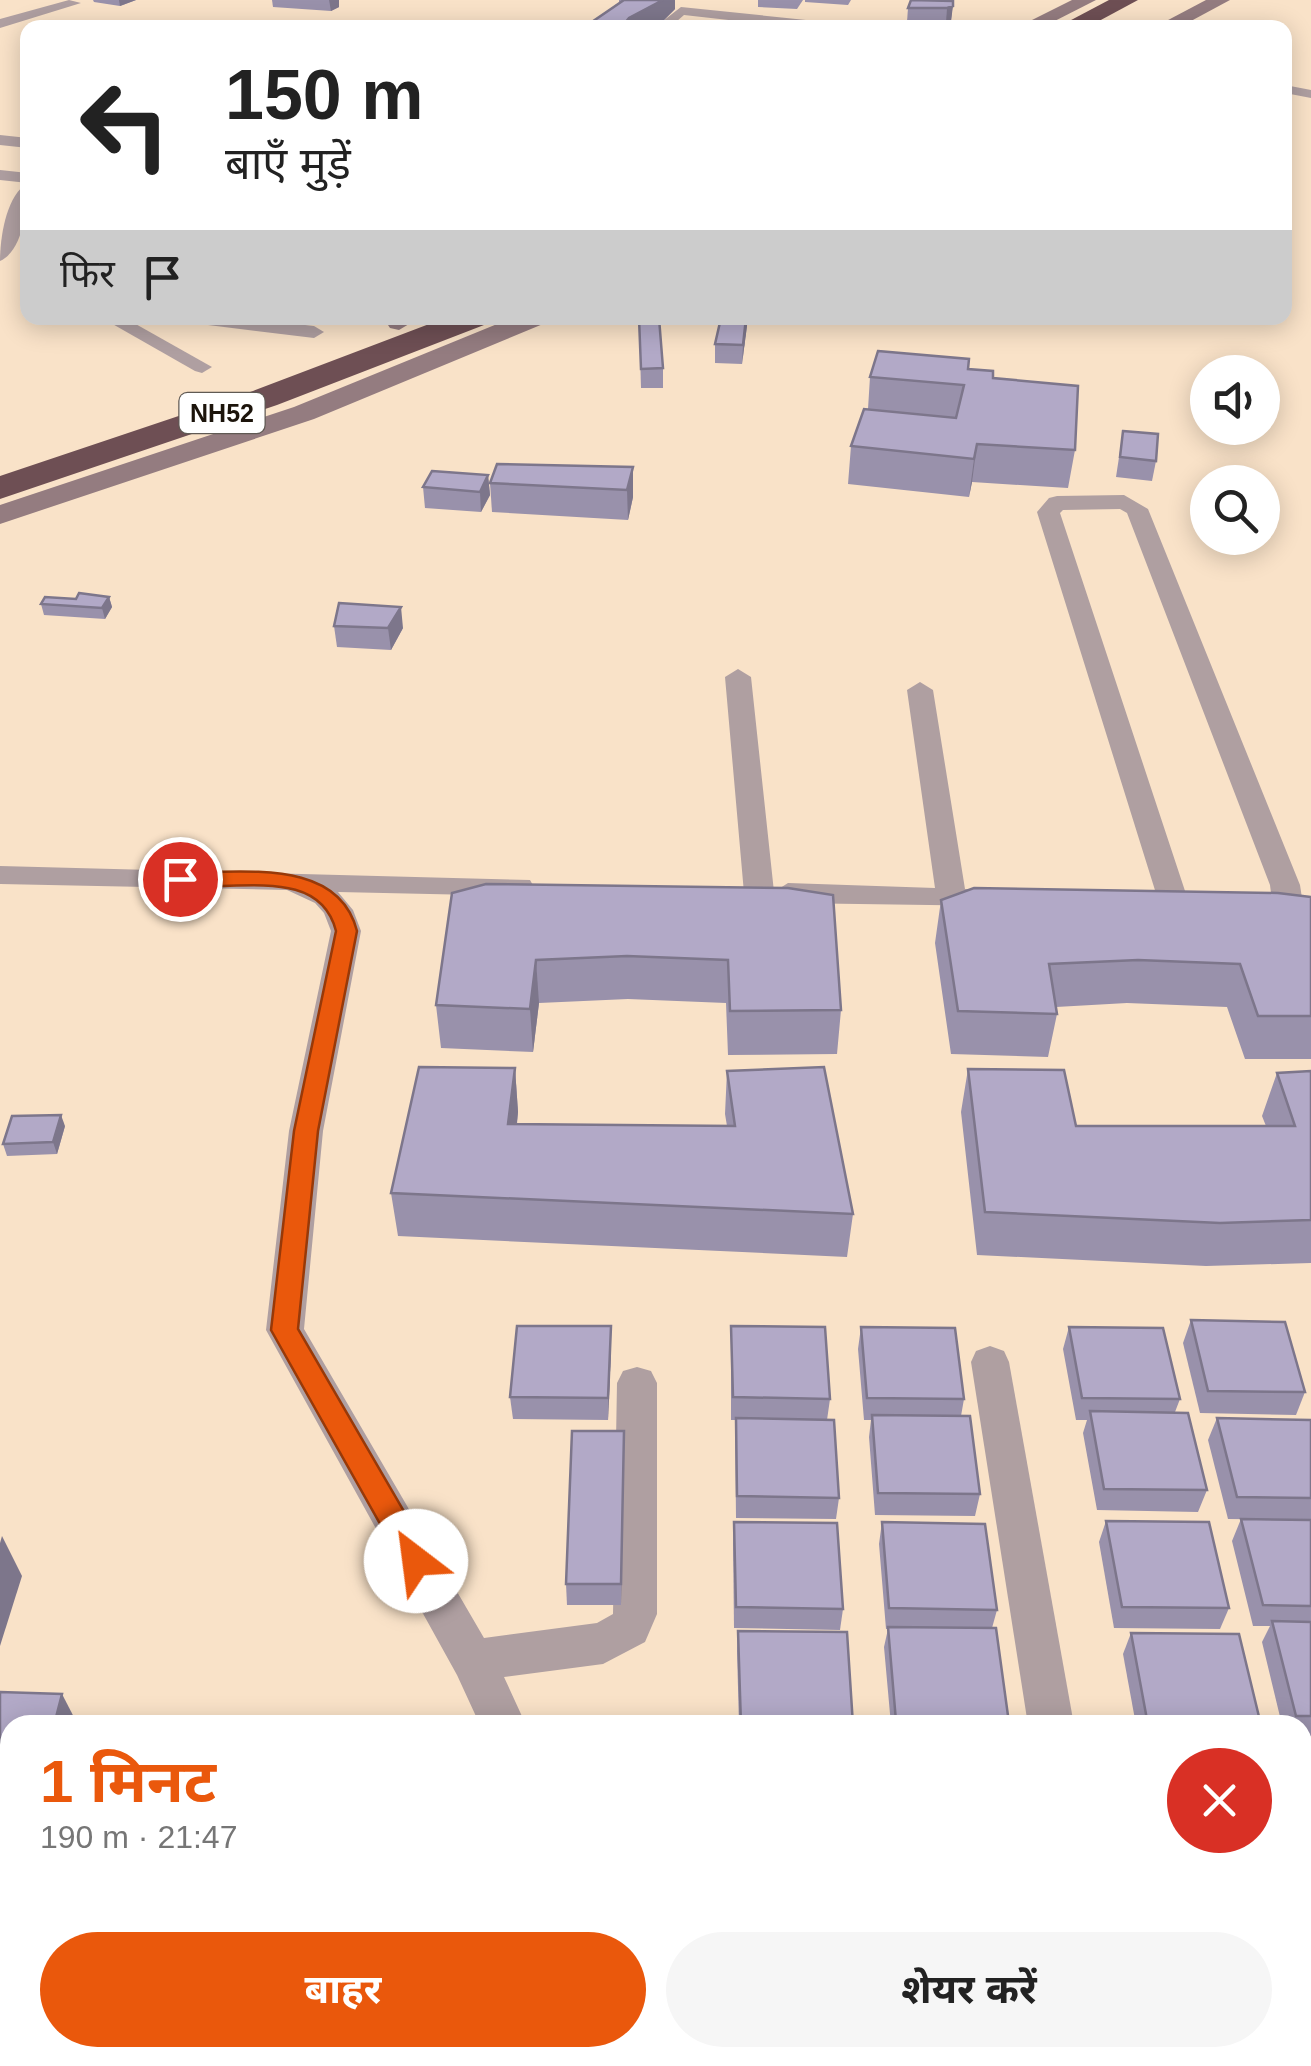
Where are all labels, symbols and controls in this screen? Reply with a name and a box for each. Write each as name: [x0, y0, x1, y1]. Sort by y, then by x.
text: 150 m: [225, 56, 423, 134]
icon: left: [60, 60, 190, 190]
text: बाएँ मुड़ें: [225, 138, 351, 189]
icon: arrive: [135, 250, 190, 305]
text: फिर: [60, 253, 115, 295]
map controls: [1190, 355, 1280, 555]
button: sound: [1190, 355, 1280, 445]
road number: NH52: [180, 393, 264, 433]
button: search: [1190, 465, 1280, 555]
pin: [138, 837, 223, 922]
icon: arrive: [153, 852, 208, 907]
position arrow: [364, 1509, 468, 1613]
text: 1 मिनट: [40, 1748, 216, 1815]
button: close: [1167, 1748, 1272, 1853]
text: 190 m · 21:47: [40, 1819, 237, 1855]
button: बाहर: [40, 1932, 646, 2047]
button: शेयर करें: [666, 1932, 1272, 2047]

